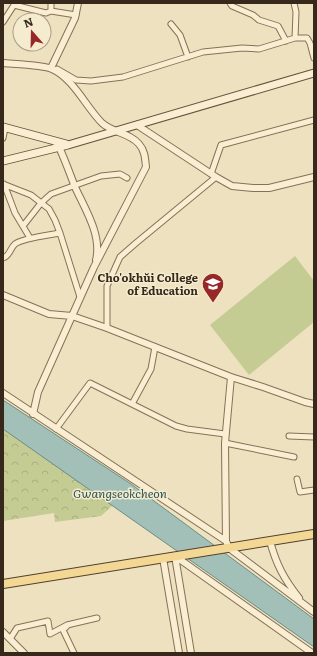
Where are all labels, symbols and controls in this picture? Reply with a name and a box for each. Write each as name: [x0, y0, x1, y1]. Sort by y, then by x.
north arrow: [12, 12, 52, 52]
text: N: [21, 13, 35, 31]
place label: Cho'okhŭi College of Education: [98, 269, 198, 298]
school or university icon: Cho'okhŭi College of Education: [200, 271, 226, 304]
water label: Gwangseokcheon: [73, 484, 167, 502]

